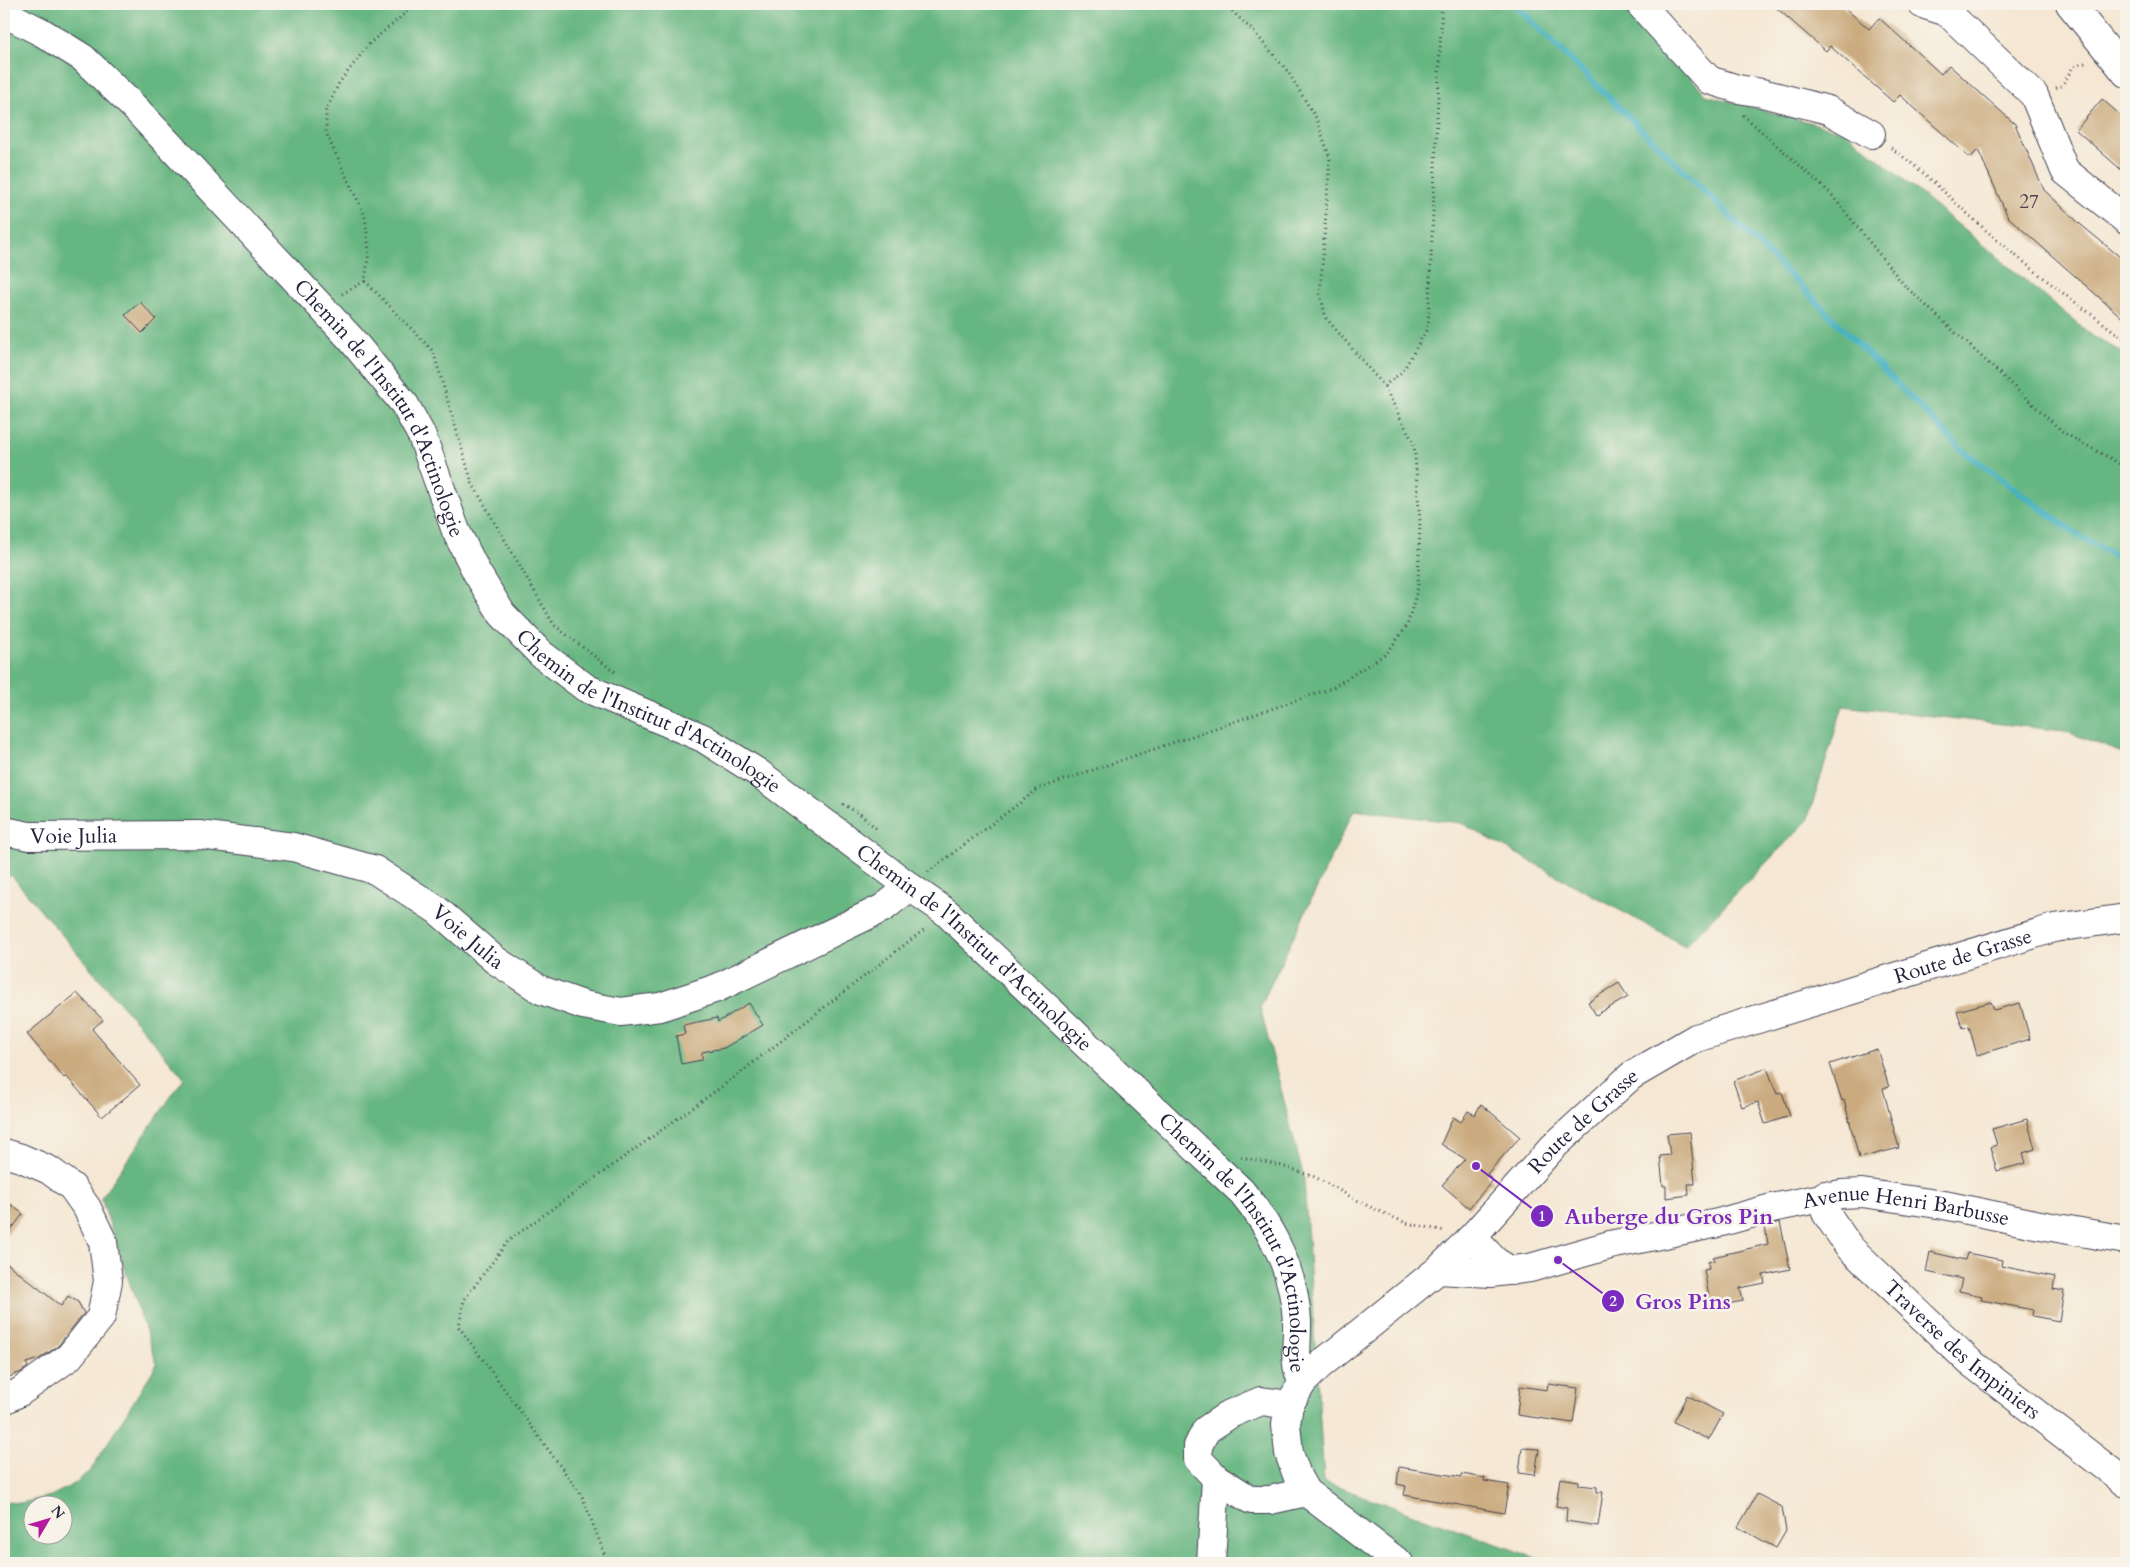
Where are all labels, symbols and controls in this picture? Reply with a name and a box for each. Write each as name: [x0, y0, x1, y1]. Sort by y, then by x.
house number: 27: [2019, 189, 2039, 215]
street label: Chemin de l'Institut d'Actinologie: [287, 272, 471, 542]
street label: Chemin de l'Institut d'Actinologie: [510, 622, 787, 800]
street label: Voie Julia: [30, 821, 117, 850]
street label: Chemin de l'Institut d'Actinologie: [850, 837, 1099, 1058]
street label: Voie Julia: [426, 897, 509, 976]
street label: Route de Grasse: [1890, 921, 2035, 991]
street label: Route de Grasse: [1521, 1061, 1643, 1180]
street label: Chemin de l'Institut d'Actinologie: [1152, 1106, 1313, 1375]
street label: Avenue Henri Barbusse: [1800, 1178, 2012, 1233]
callout: Auberge du Gros Pin: [1530, 1198, 1784, 1235]
text: Auberge du Gros Pin: [1565, 1202, 1773, 1232]
text: 1: [1538, 1206, 1546, 1226]
street label: Traverse des Impiniers: [1877, 1273, 2047, 1426]
callout: Gros Pins: [1600, 1282, 1741, 1319]
text: Gros Pins: [1635, 1287, 1731, 1317]
text: 2: [1609, 1291, 1617, 1311]
north arrow: [22, 1494, 72, 1544]
text: N: [47, 1502, 69, 1523]

